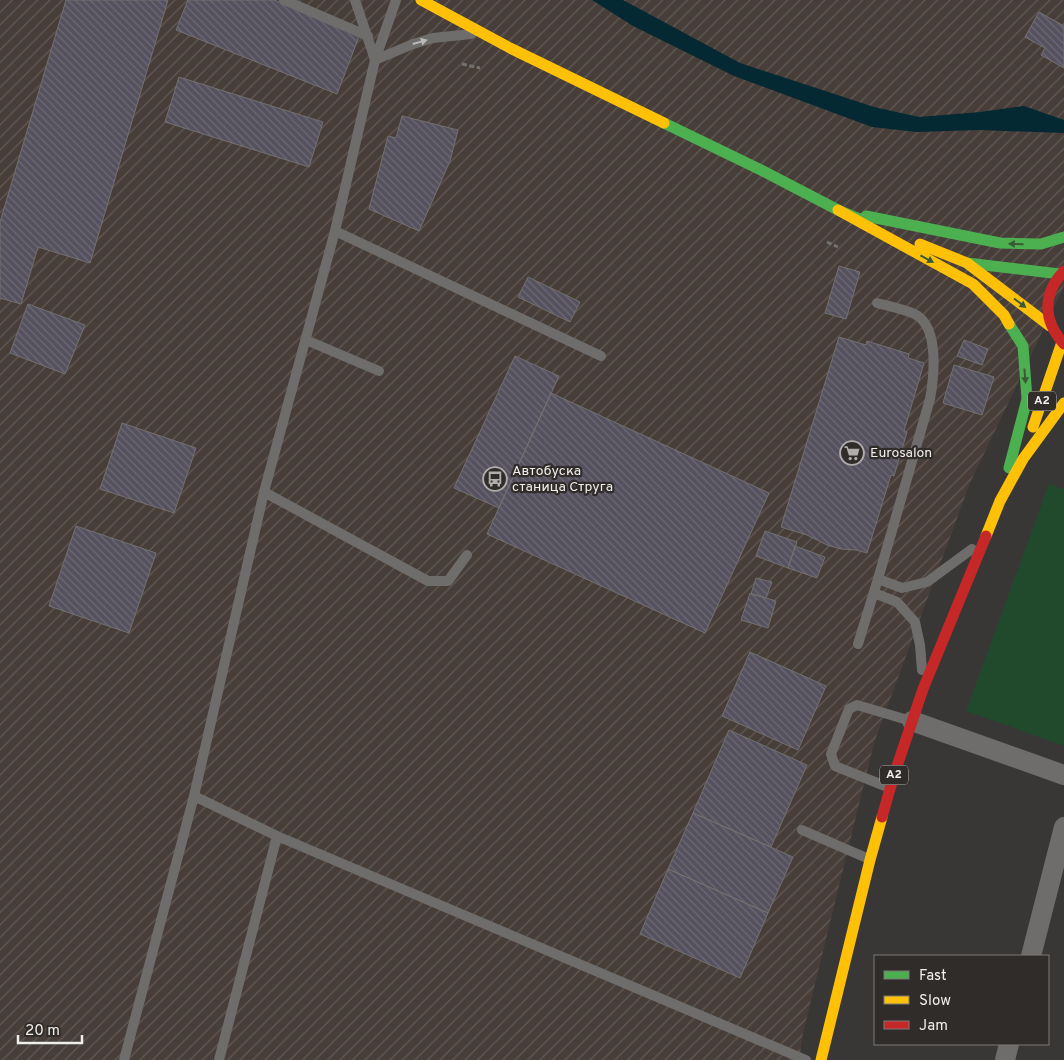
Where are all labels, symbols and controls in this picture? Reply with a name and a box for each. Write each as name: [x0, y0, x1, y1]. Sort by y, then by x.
one-way arrow: [412, 38, 428, 46]
one-way arrow: [1008, 240, 1024, 248]
one-way arrow: [920, 255, 934, 263]
one-way arrow: [1013, 298, 1027, 308]
one-way arrow: [1022, 368, 1030, 384]
road number: A2: [1028, 392, 1056, 411]
supermarket icon: Eurosalon: [839, 440, 865, 466]
place label: Eurosalon: [870, 445, 932, 462]
place label: Автобуска станица Струга: [512, 463, 613, 496]
bus stop icon: Автобуска станица Струга: [482, 466, 508, 492]
road number: A2: [880, 766, 908, 784]
legend: [874, 955, 1049, 1045]
text: Fast: [919, 967, 947, 986]
text: Slow: [919, 992, 951, 1011]
scale bar: [18, 1012, 81, 1044]
text: Jam: [919, 1017, 948, 1036]
text: 20 m: [25, 1022, 60, 1041]

